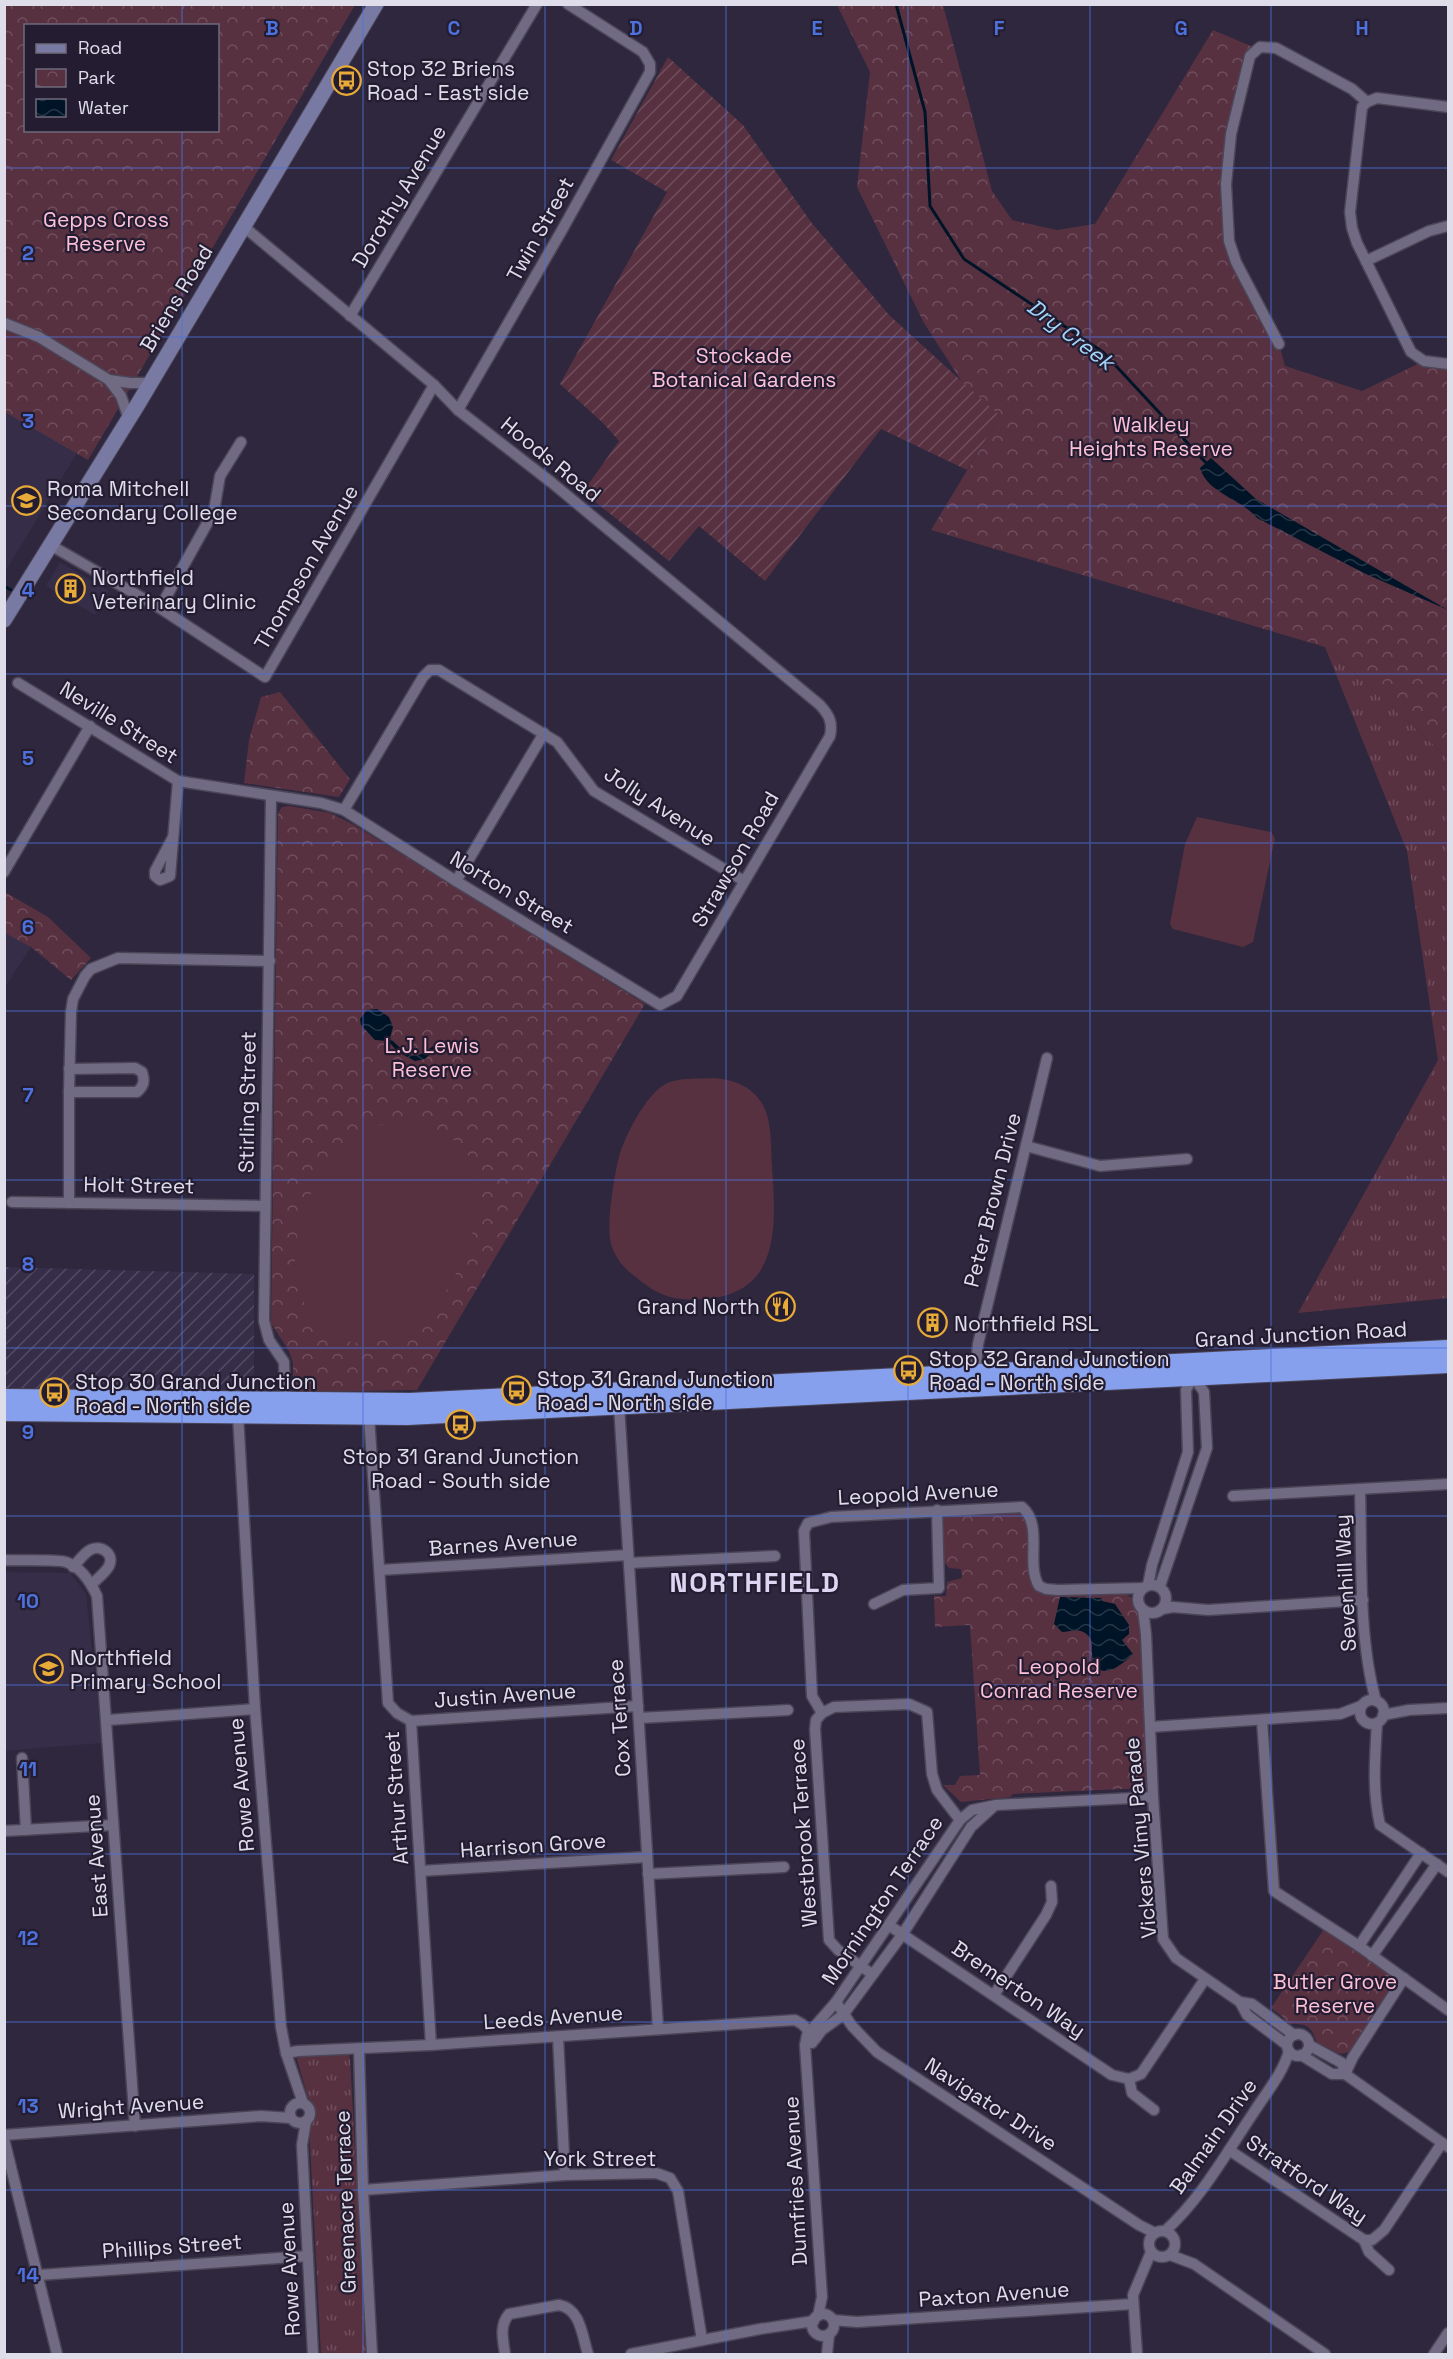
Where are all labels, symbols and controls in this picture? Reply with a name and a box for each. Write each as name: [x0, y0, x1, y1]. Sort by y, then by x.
text: B: [265, 15, 279, 41]
text: C: [448, 15, 461, 41]
text: D: [629, 15, 643, 41]
text: E: [811, 15, 823, 41]
text: F: [994, 15, 1005, 41]
text: G: [1174, 15, 1188, 41]
text: H: [1355, 15, 1369, 41]
legend: [24, 24, 219, 132]
text: Road: [78, 36, 122, 59]
place label: Stop 32 Briens Road - East side: [367, 55, 530, 106]
bus stop icon: Stop 32 Briens Road - East side: [330, 64, 362, 96]
text: Park: [78, 66, 116, 89]
text: Water: [78, 96, 129, 119]
street label: Dorothy Avenue: [346, 120, 452, 272]
street label: Twin Street: [500, 172, 580, 286]
park label: Gepps Cross Reserve: [43, 206, 169, 257]
text: 2: [22, 240, 34, 266]
street label: Briens Road: [133, 240, 219, 356]
water label: Dry Creek: [1022, 292, 1122, 377]
park label: Stockade Botanical Gardens: [652, 342, 836, 393]
text: 3: [22, 408, 34, 434]
street label: Hoods Road: [495, 410, 607, 508]
park label: Walkley Heights Reserve: [1069, 411, 1233, 462]
place label: Roma Mitchell Secondary College: [47, 475, 238, 526]
street label: Thompson Avenue: [248, 480, 364, 654]
school or university icon: Roma Mitchell Secondary College: [10, 484, 42, 516]
place label: Northfield Veterinary Clinic: [92, 564, 256, 615]
building icon: Northfield Veterinary Clinic: [55, 573, 87, 605]
text: 4: [22, 577, 35, 603]
street label: Neville Street: [55, 675, 183, 769]
text: 5: [22, 745, 34, 771]
street label: Jolly Avenue: [599, 760, 721, 852]
street label: Strawson Road: [685, 786, 785, 932]
street label: Norton Street: [445, 844, 579, 940]
text: 6: [22, 914, 34, 940]
street label: Stirling Street: [232, 1031, 262, 1173]
park label: L.J. Lewis Reserve: [385, 1032, 479, 1083]
text: 7: [22, 1082, 34, 1108]
street label: Peter Brown Drive: [957, 1110, 1027, 1290]
street label: Holt Street: [83, 1171, 195, 1199]
text: 8: [22, 1251, 34, 1277]
restaurant icon: Grand North: [765, 1290, 797, 1322]
place label: Grand North: [637, 1293, 760, 1320]
building icon: Northfield RSL: [917, 1307, 949, 1339]
place label: Northfield RSL: [954, 1310, 1099, 1337]
street label: Grand Junction Road: [1194, 1315, 1408, 1353]
place label: Stop 32 Grand Junction Road - North side: [929, 1345, 1170, 1396]
bus stop icon: Stop 32 Grand Junction Road - North side: [892, 1354, 924, 1386]
place label: Stop 31 Grand Junction Road - North side: [537, 1365, 773, 1416]
place label: Stop 30 Grand Junction Road - North side: [75, 1368, 316, 1419]
bus stop icon: Stop 31 Grand Junction Road - North side: [500, 1374, 532, 1406]
bus stop icon: Stop 30 Grand Junction Road - North side: [38, 1377, 70, 1409]
bus stop icon: Stop 31 Grand Junction Road - South side: [445, 1409, 477, 1441]
text: 9: [22, 1419, 34, 1445]
place label: Stop 31 Grand Junction Road - South side: [343, 1443, 579, 1494]
street label: Leopold Avenue: [837, 1475, 999, 1511]
street label: Sevenhill Way: [1328, 1514, 1362, 1652]
street label: Barnes Avenue: [427, 1524, 579, 1562]
district label: NORTHFIELD: [670, 1565, 840, 1600]
text: 10: [17, 1588, 39, 1614]
place label: Northfield Primary School: [70, 1644, 221, 1695]
school or university icon: Northfield Primary School: [33, 1653, 65, 1685]
park label: Leopold Conrad Reserve: [980, 1653, 1138, 1704]
street label: Cox Terrace: [601, 1658, 637, 1778]
street label: Justin Avenue: [433, 1677, 577, 1713]
street label: Rowe Avenue: [222, 1717, 260, 1853]
street label: Arthur Street: [378, 1730, 414, 1866]
street label: Vickers Vimy Parade: [1118, 1736, 1162, 1940]
street label: Westbrook Terrace: [783, 1738, 823, 1928]
text: 11: [19, 1756, 37, 1782]
street label: East Avenue: [78, 1793, 114, 1919]
street label: Mornington Terrace: [815, 1810, 949, 1990]
street label: Harrison Grove: [459, 1826, 607, 1864]
text: 12: [18, 1925, 39, 1951]
street label: Bremerton Way: [947, 1934, 1091, 2044]
park label: Butler Grove Reserve: [1273, 1968, 1397, 2019]
street label: Leeds Avenue: [482, 1999, 624, 2035]
street label: Navigator Drive: [920, 2051, 1062, 2157]
street label: Balmain Drive: [1163, 2073, 1263, 2199]
street label: Wright Avenue: [57, 2087, 205, 2125]
text: 13: [17, 2093, 39, 2119]
street label: Dumfries Avenue: [777, 2096, 813, 2266]
street label: Greenacre Terrace: [328, 2110, 362, 2294]
street label: Stratford Way: [1241, 2128, 1373, 2230]
street label: York Street: [544, 2145, 656, 2172]
street label: Rowe Avenue: [272, 2201, 306, 2337]
street label: Phillips Street: [101, 2228, 243, 2264]
text: 14: [17, 2262, 39, 2288]
street label: Paxton Avenue: [918, 2275, 1070, 2313]

